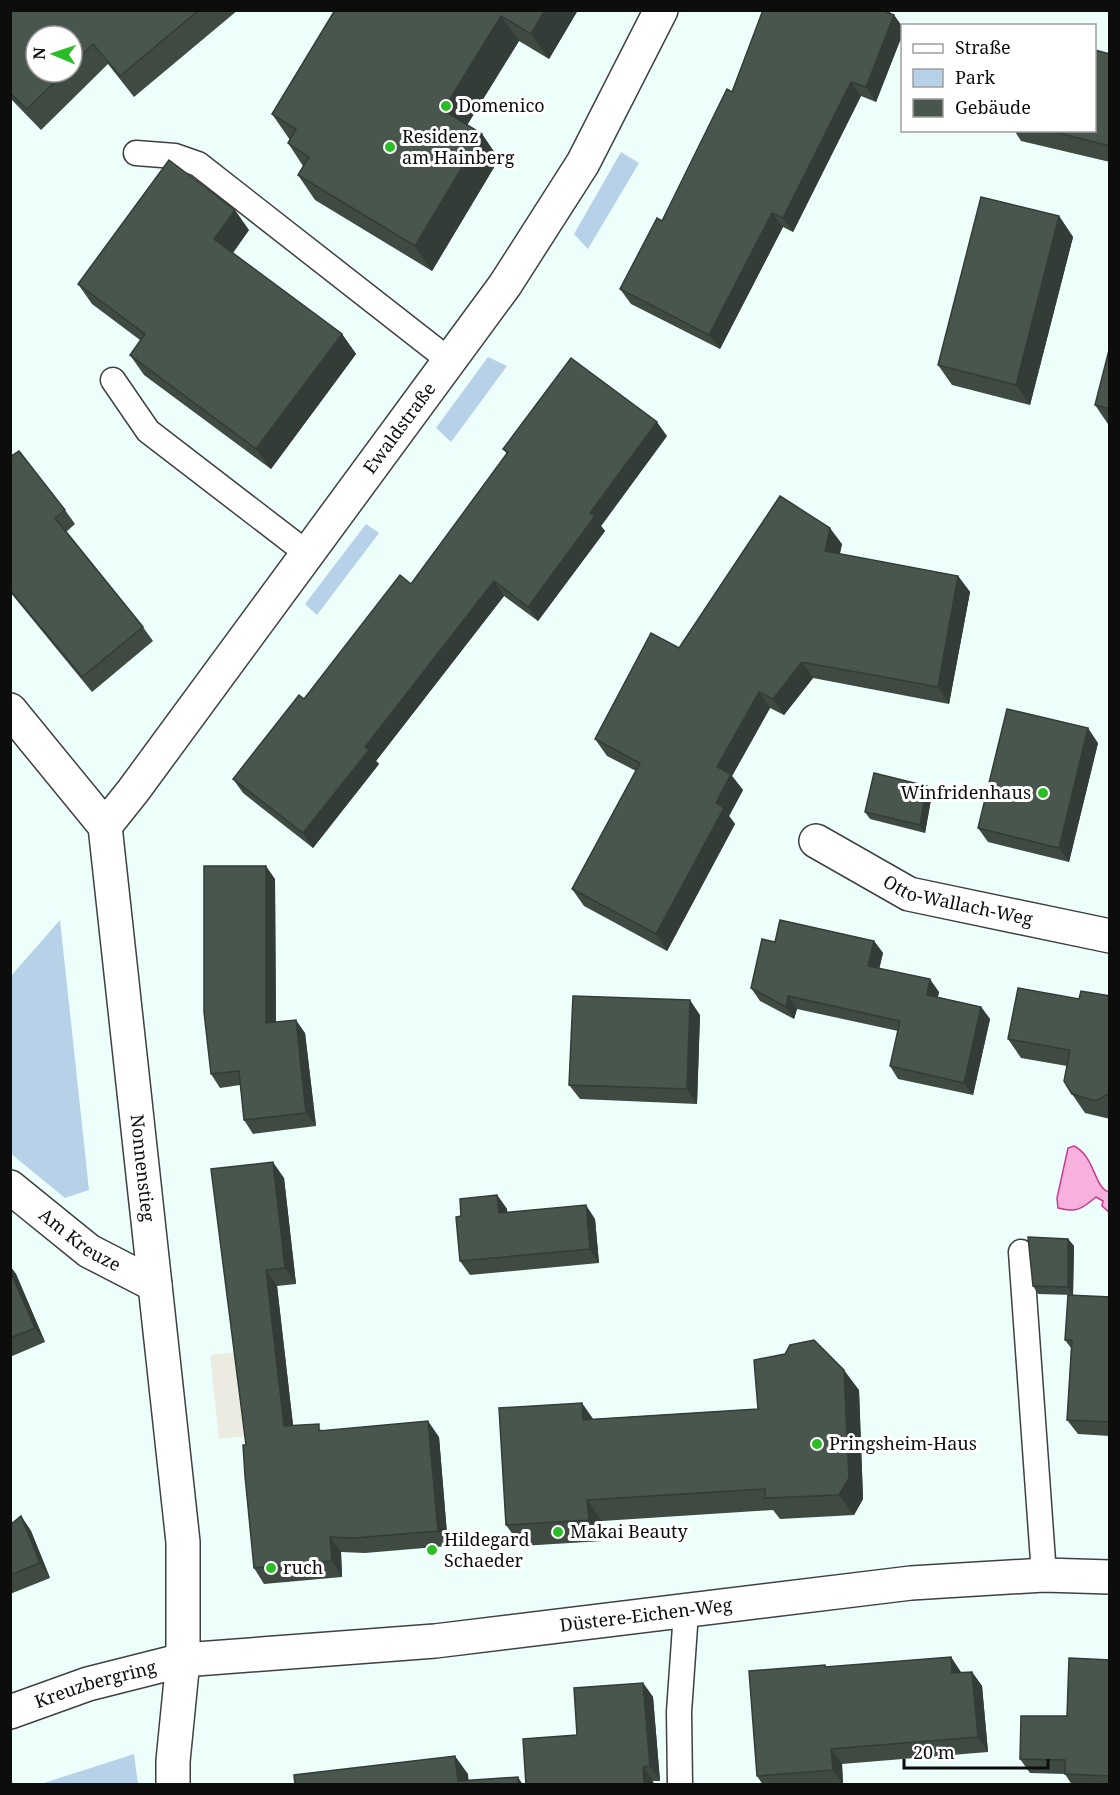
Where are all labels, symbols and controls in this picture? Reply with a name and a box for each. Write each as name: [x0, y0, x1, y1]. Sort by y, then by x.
north arrow: [24, 24, 84, 84]
legend: [901, 24, 1096, 132]
text: Straße: [955, 35, 1011, 59]
text: N: [28, 46, 50, 60]
text: Park: [955, 65, 995, 89]
place label: Domenico: [458, 93, 545, 117]
text: Gebäude: [955, 95, 1031, 119]
marker: Domenico: [439, 99, 453, 113]
place label: Residenz am Hainberg: [402, 124, 515, 169]
marker: Residenz am Hainberg: [383, 140, 397, 154]
street label: Ewaldstraße: [357, 377, 440, 478]
place label: Winfridenhaus: [901, 780, 1031, 804]
marker: Winfridenhaus: [1036, 786, 1050, 800]
street label: Otto-Wallach-Weg: [879, 869, 1035, 931]
street label: Nonnenstieg: [125, 1113, 161, 1223]
street label: Am Kreuze: [34, 1202, 125, 1276]
place label: Pringsheim-Haus: [829, 1431, 977, 1455]
marker: Pringsheim-Haus: [810, 1437, 824, 1451]
place label: Makai Beauty: [570, 1519, 688, 1543]
marker: Makai Beauty: [551, 1525, 565, 1539]
place label: Hildegard Schaeder: [444, 1527, 530, 1572]
marker: Hildegard Schaeder: [425, 1543, 439, 1557]
place label: ruch: [283, 1555, 323, 1579]
marker: ruch: [264, 1561, 278, 1575]
street label: Düstere-Eichen-Weg: [558, 1592, 734, 1637]
street label: Kreuzbergring: [31, 1654, 159, 1713]
scale bar: [904, 1732, 1048, 1770]
text: 20 m: [913, 1740, 955, 1764]

